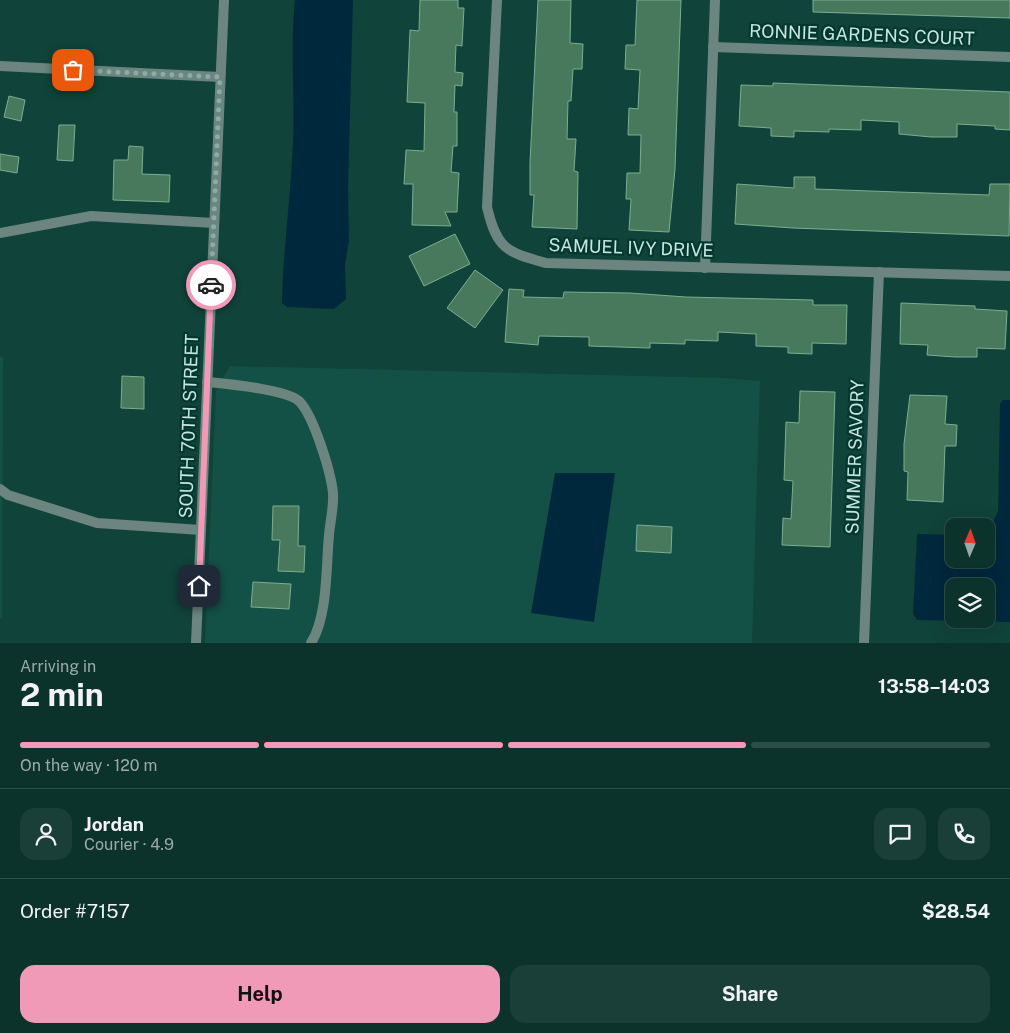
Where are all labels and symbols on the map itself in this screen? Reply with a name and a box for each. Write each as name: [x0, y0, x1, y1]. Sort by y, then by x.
street label: RONNIE GARDENS COURT: [749, 20, 975, 49]
pin: [52, 49, 94, 91]
street label: SAMUEL IVY DRIVE: [548, 234, 714, 261]
courier: [186, 260, 236, 310]
street label: SOUTH 70TH STREET: [175, 333, 202, 519]
street label: SUMMER SAVORY: [841, 379, 868, 535]
north arrow: [945, 518, 995, 568]
pin: [178, 565, 220, 607]

